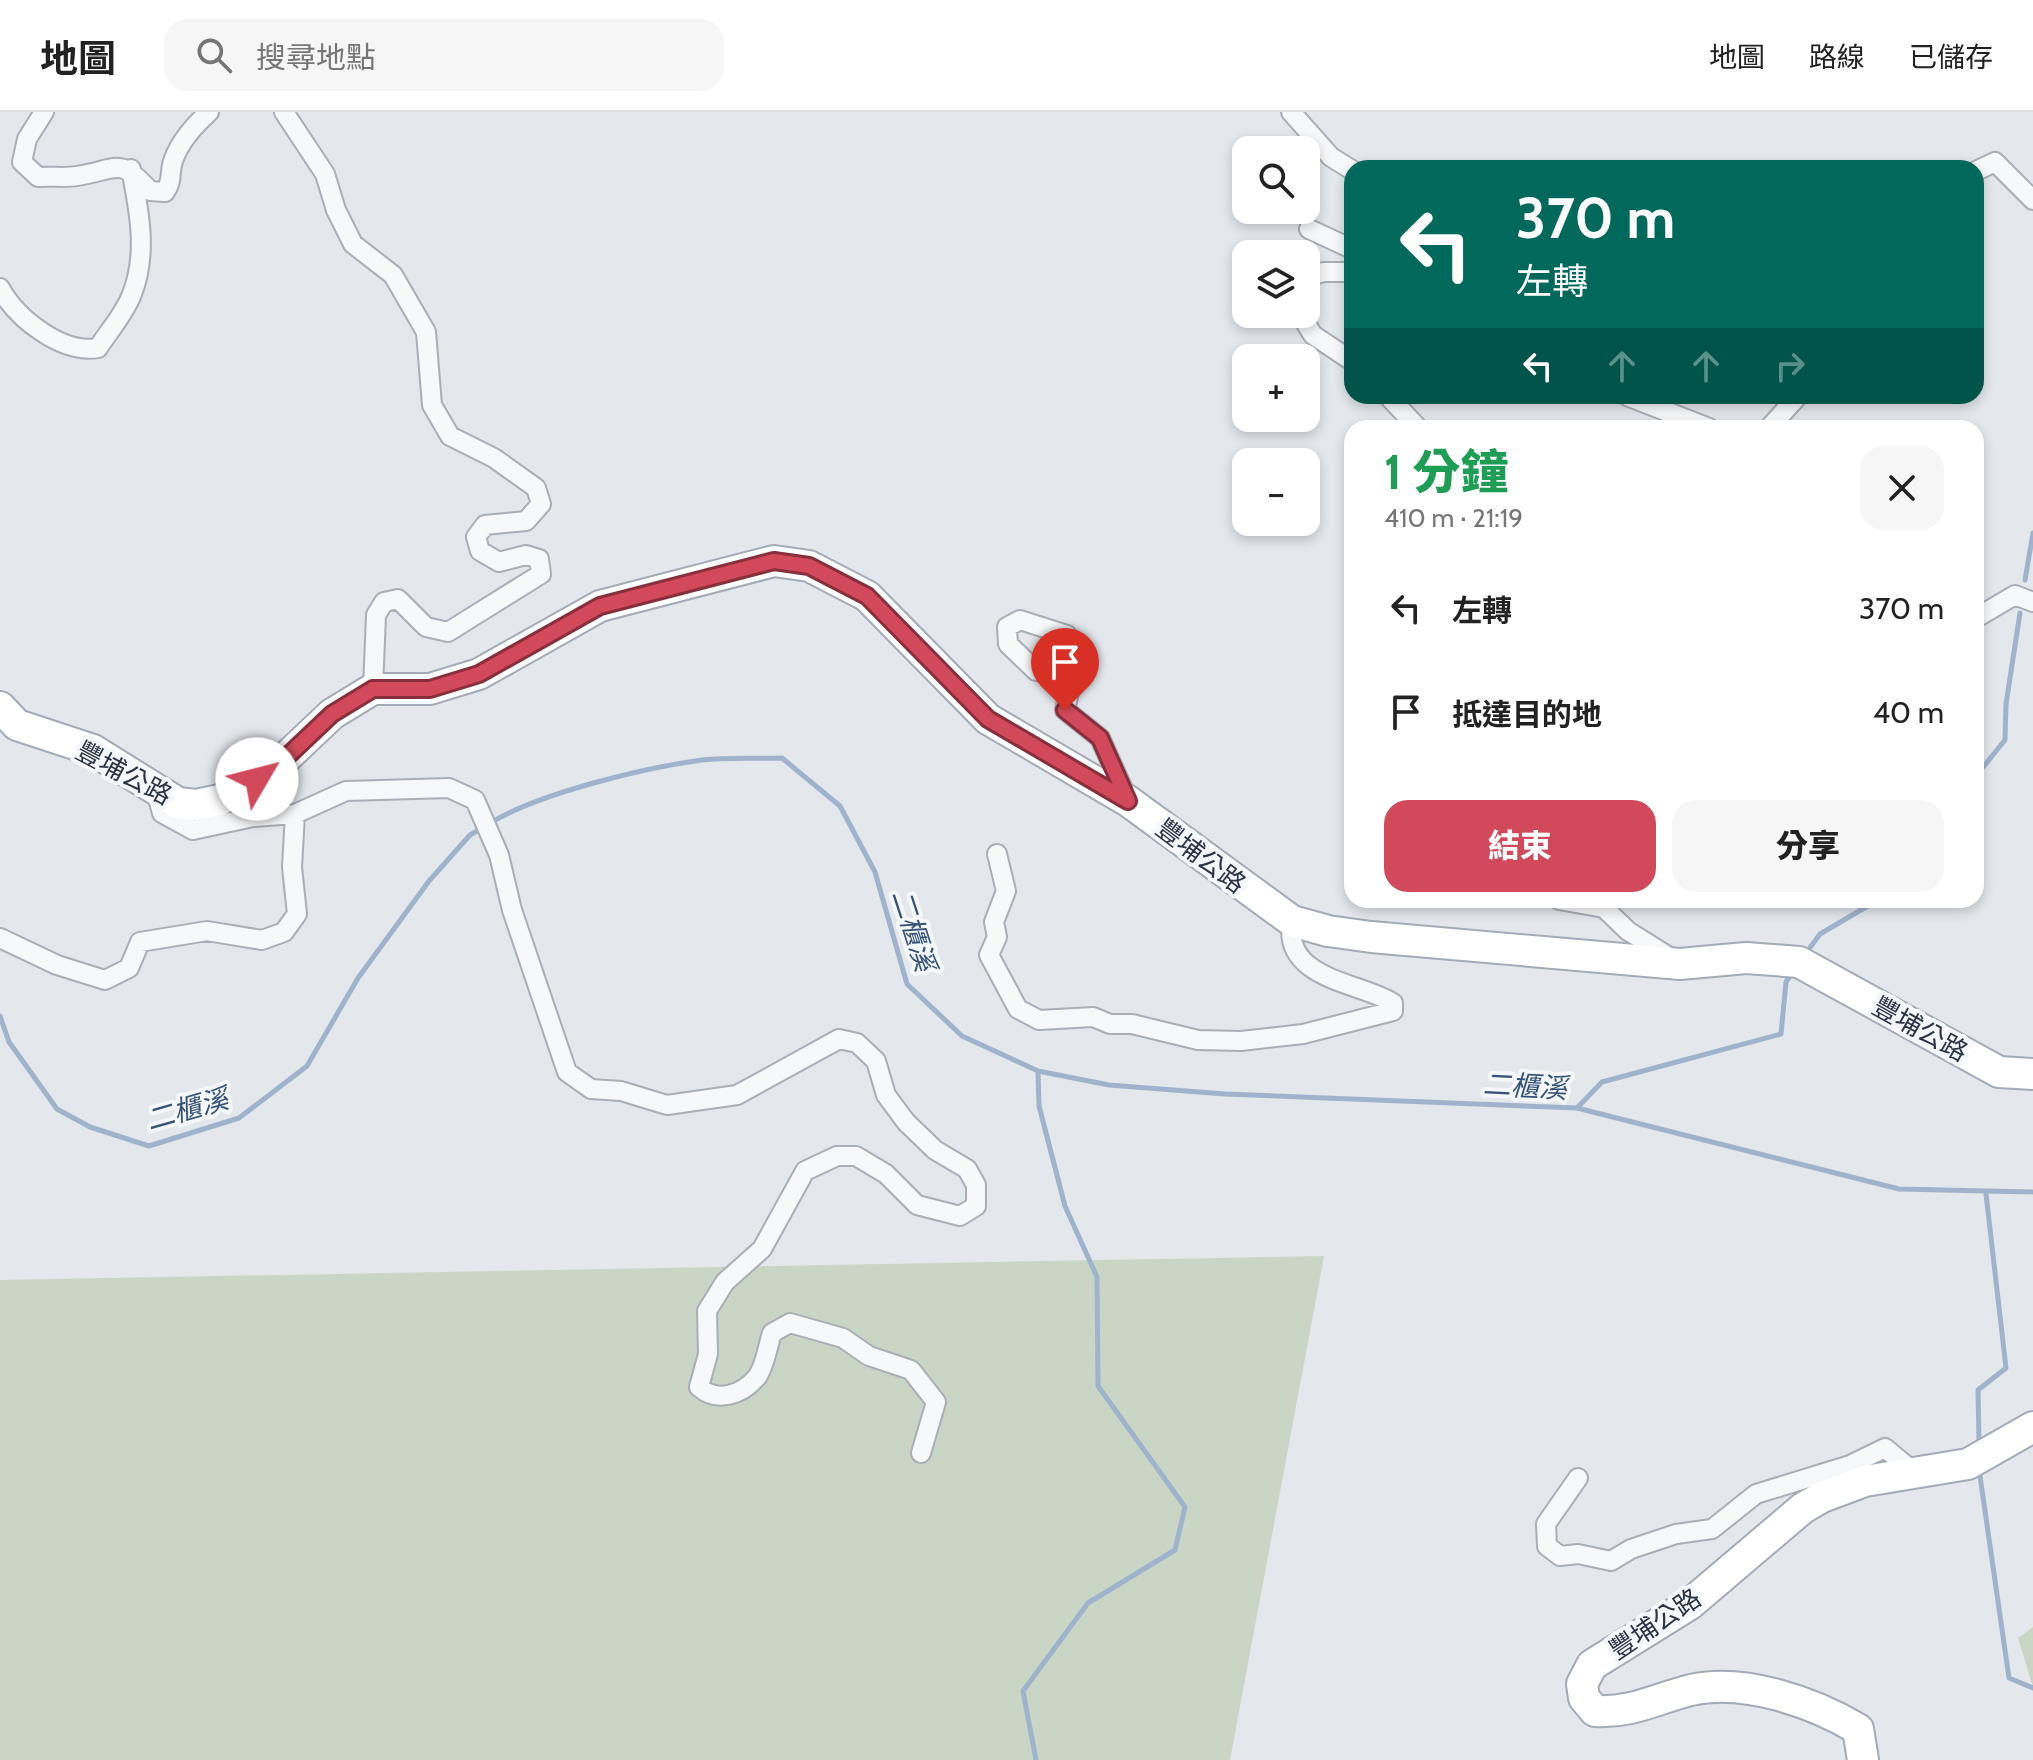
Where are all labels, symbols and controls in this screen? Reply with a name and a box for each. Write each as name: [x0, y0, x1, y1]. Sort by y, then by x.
search box: [164, 19, 724, 91]
icon: search: [192, 33, 236, 77]
text: 地圖: [40, 35, 116, 82]
text: 搜尋地點: [256, 39, 376, 76]
text: 地圖: [1709, 40, 1765, 74]
text: 路線: [1809, 40, 1865, 74]
text: 已儲存: [1909, 40, 1993, 74]
map controls: [1232, 136, 1320, 536]
button: search: [1232, 136, 1320, 224]
text: 370 m: [1516, 184, 1675, 252]
icon: left: [1384, 192, 1488, 296]
button: layers: [1232, 240, 1320, 328]
text: 左轉: [1516, 259, 1588, 303]
button: +: [1232, 344, 1320, 432]
icon: left: [1516, 344, 1560, 388]
icon: ahead: [1600, 344, 1644, 388]
icon: ahead: [1684, 344, 1728, 388]
icon: right: [1768, 344, 1812, 388]
text: 1 分鐘: [1384, 443, 1509, 501]
button: close: [1860, 446, 1944, 530]
button: −: [1232, 448, 1320, 536]
text: 410 m · 21:19: [1384, 502, 1523, 534]
icon: left: [1384, 586, 1428, 630]
text: 370 m: [1859, 590, 1944, 627]
text: 左轉: [1452, 592, 1512, 629]
pin: [1031, 628, 1099, 710]
icon: arrive: [1043, 640, 1087, 684]
icon: arrive: [1384, 690, 1428, 734]
text: 40 m: [1873, 694, 1944, 731]
text: 抵達目的地: [1452, 696, 1602, 733]
street label: 豐埔公路: [71, 734, 177, 812]
position arrow: [215, 737, 299, 821]
button: 結束: [1384, 800, 1656, 892]
button: 分享: [1672, 800, 1944, 892]
street label: 豐埔公路: [1150, 812, 1252, 900]
water label: 二櫃溪: [885, 885, 944, 979]
street label: 豐埔公路: [1867, 990, 1973, 1068]
water label: 二櫃溪: [1482, 1067, 1572, 1105]
water label: 二櫃溪: [142, 1080, 236, 1137]
street label: 豐埔公路: [1603, 1582, 1707, 1666]

